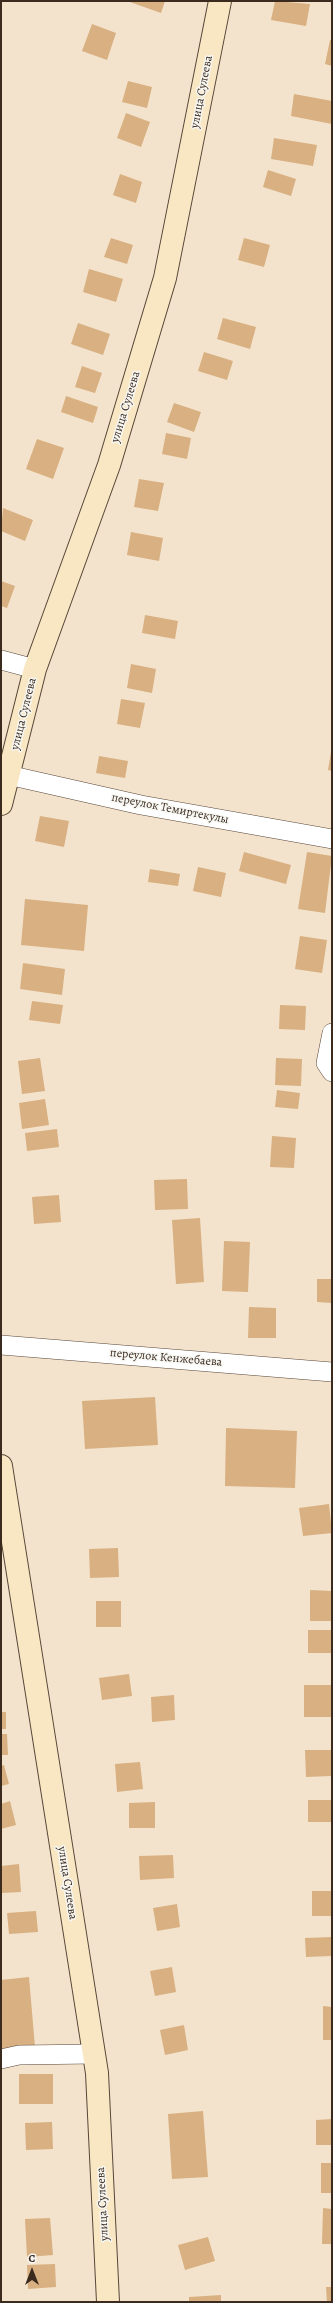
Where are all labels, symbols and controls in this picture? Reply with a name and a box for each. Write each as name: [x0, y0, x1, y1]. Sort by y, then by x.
street label: улица Сулеева: [188, 54, 216, 130]
street label: улица Сулеева: [108, 370, 144, 444]
street label: улица Сулеева: [8, 676, 40, 752]
street label: переулок Темиртекулы: [110, 791, 230, 827]
street label: переулок Кенжебаева: [109, 1346, 223, 1370]
street label: улица Сулеева: [54, 1845, 80, 1921]
street label: улица Сулеева: [94, 2167, 112, 2241]
north arrow: [12, 2251, 52, 2291]
text: С: [29, 2251, 35, 2266]

